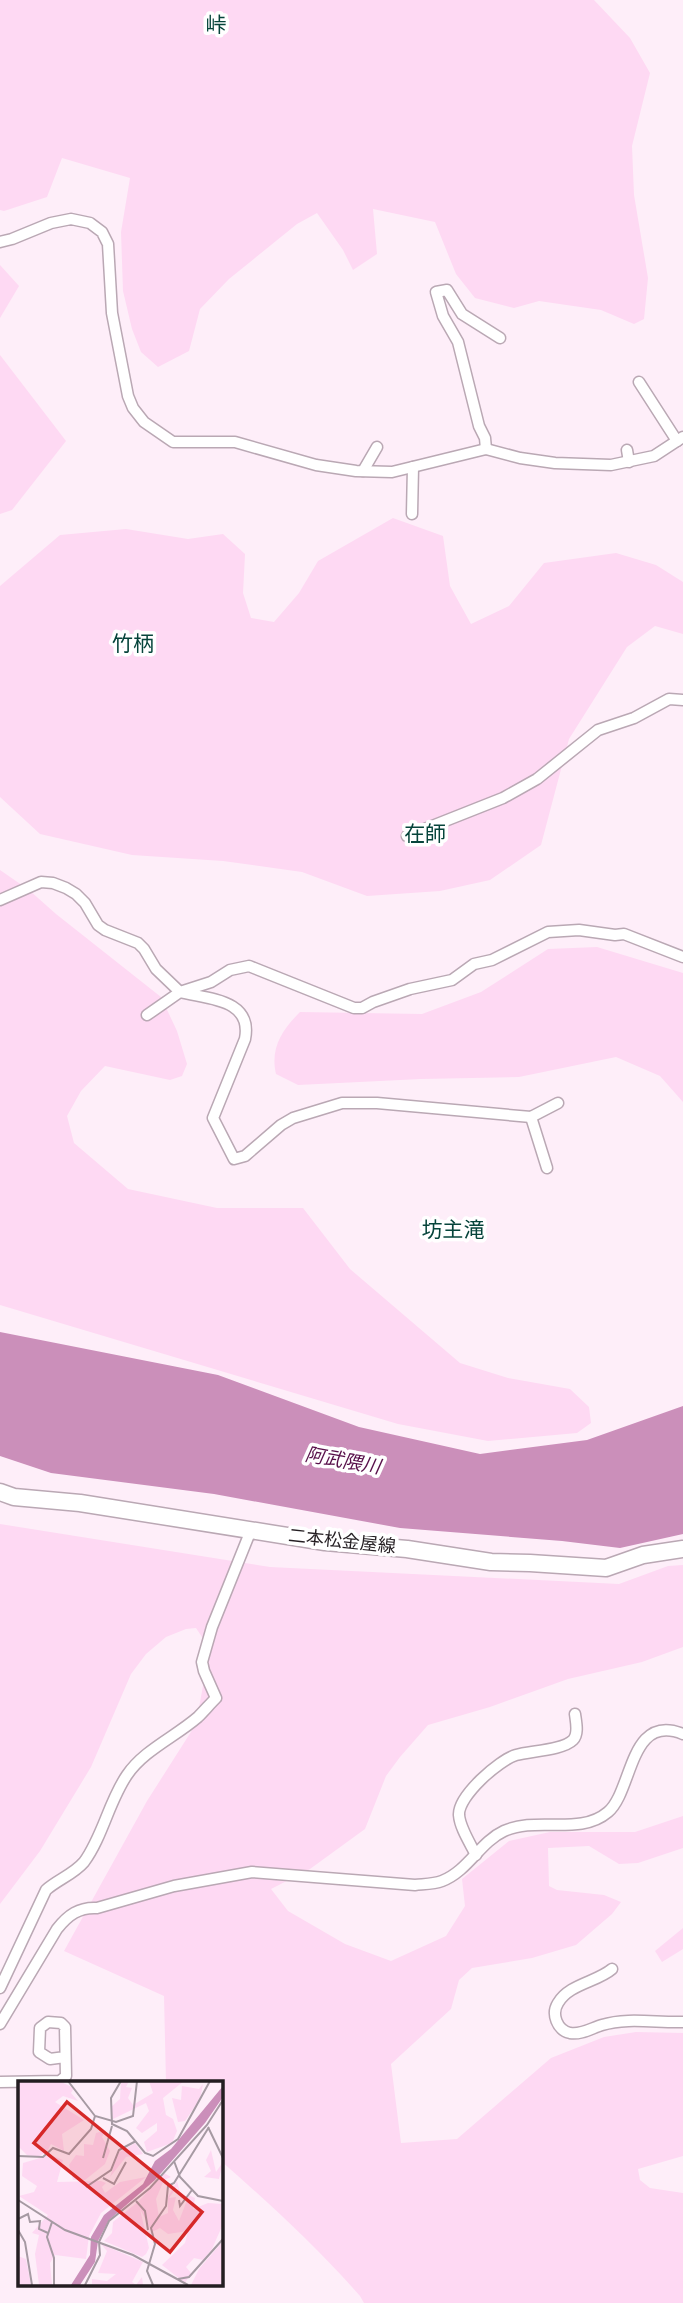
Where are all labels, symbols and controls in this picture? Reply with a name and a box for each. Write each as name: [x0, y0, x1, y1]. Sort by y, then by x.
district label: 峠: [206, 10, 227, 40]
district label: 竹柄: [112, 629, 154, 659]
district label: 在師: [404, 819, 446, 849]
district label: 坊主滝: [422, 1215, 485, 1245]
water label: 阿武隈川: [303, 1442, 384, 1482]
street label: 二本松金屋線: [287, 1523, 397, 1560]
inset map: [18, 2081, 222, 2286]

